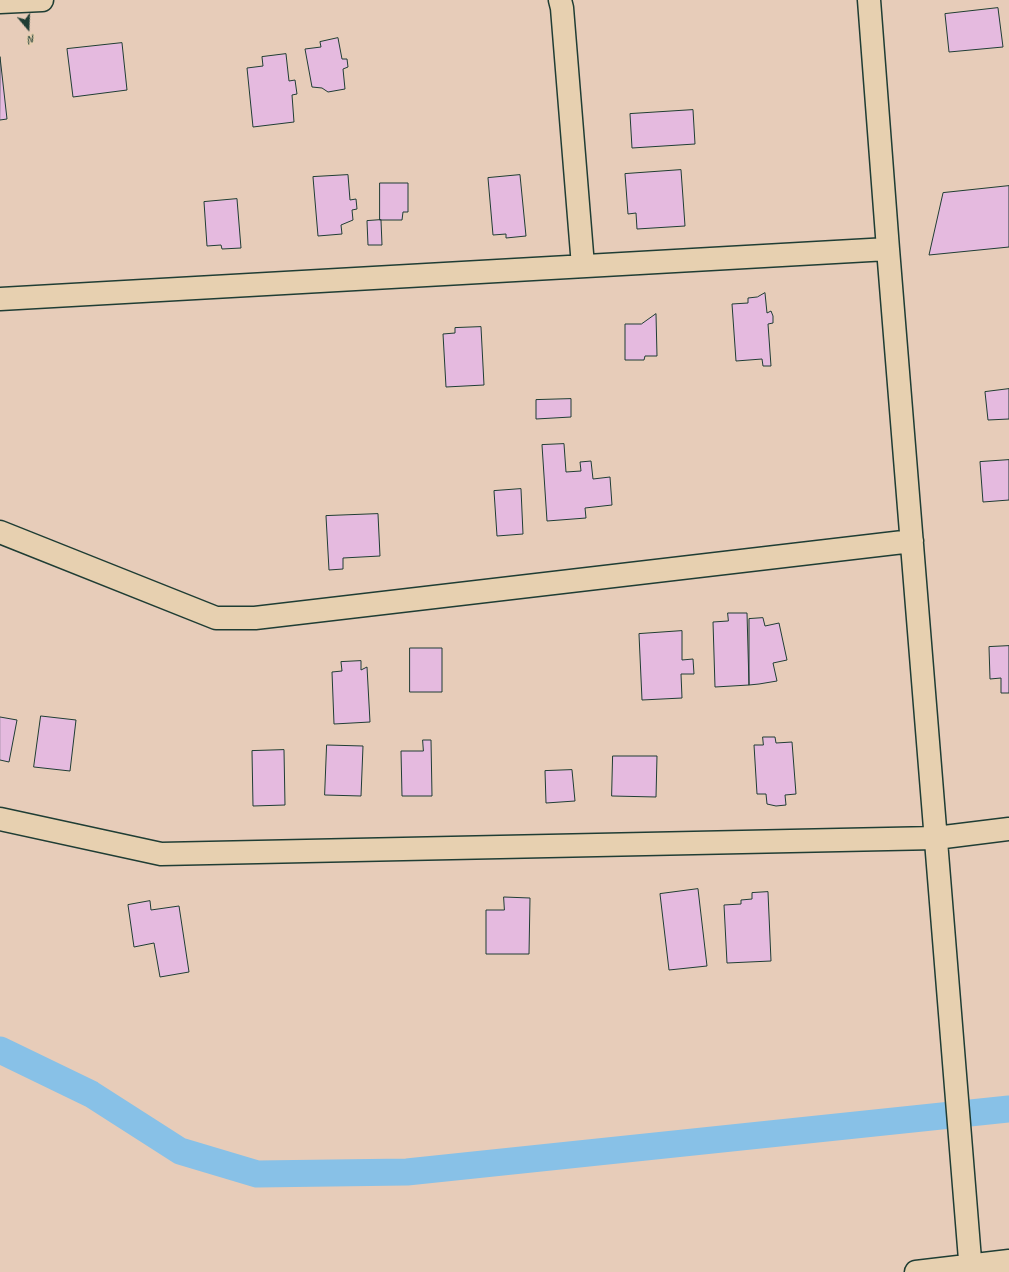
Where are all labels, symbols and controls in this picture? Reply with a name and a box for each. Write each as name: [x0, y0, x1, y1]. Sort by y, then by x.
north arrow: [8, 8, 48, 48]
text: N: [26, 32, 37, 47]

